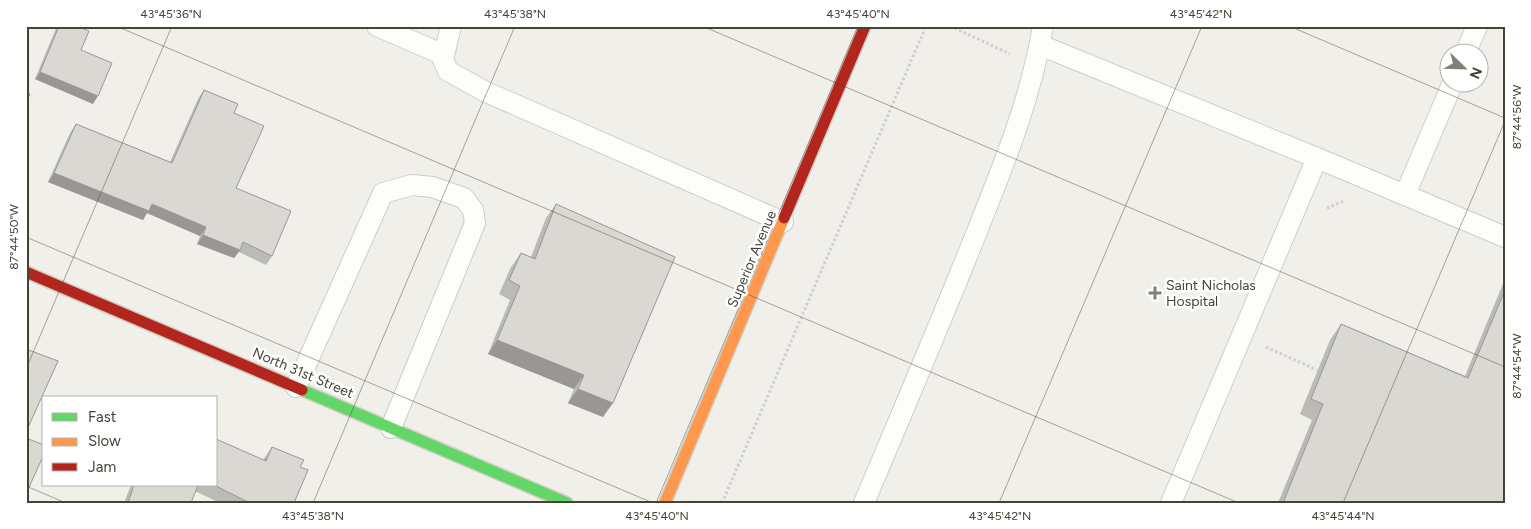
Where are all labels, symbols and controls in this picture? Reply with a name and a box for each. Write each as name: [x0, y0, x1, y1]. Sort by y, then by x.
text: 43°45'36"N: [140, 7, 202, 21]
text: 43°45'38"N: [484, 7, 546, 21]
text: 43°45'40"N: [826, 7, 890, 21]
text: 43°45'42"N: [1170, 7, 1232, 21]
north arrow: [1438, 42, 1488, 92]
text: N: [1466, 65, 1485, 81]
text: 87°44'56"W: [1510, 84, 1524, 149]
text: 87°44'50"W: [7, 204, 21, 270]
street label: Superior Avenue: [724, 208, 780, 310]
place label: Saint Nicholas Hospital: [1166, 277, 1256, 310]
marker: Saint Nicholas Hospital: [1148, 286, 1162, 300]
text: 87°44'54"W: [1510, 333, 1524, 399]
street label: North 31st Street: [250, 344, 356, 402]
legend: [42, 396, 218, 486]
text: Fast: [88, 408, 117, 426]
text: Slow: [88, 432, 121, 450]
text: Jam: [88, 458, 116, 476]
text: 43°45'38"N: [282, 509, 344, 523]
text: 43°45'40"N: [625, 509, 689, 523]
text: 43°45'42"N: [969, 509, 1031, 523]
text: 43°45'44"N: [1311, 509, 1375, 523]

